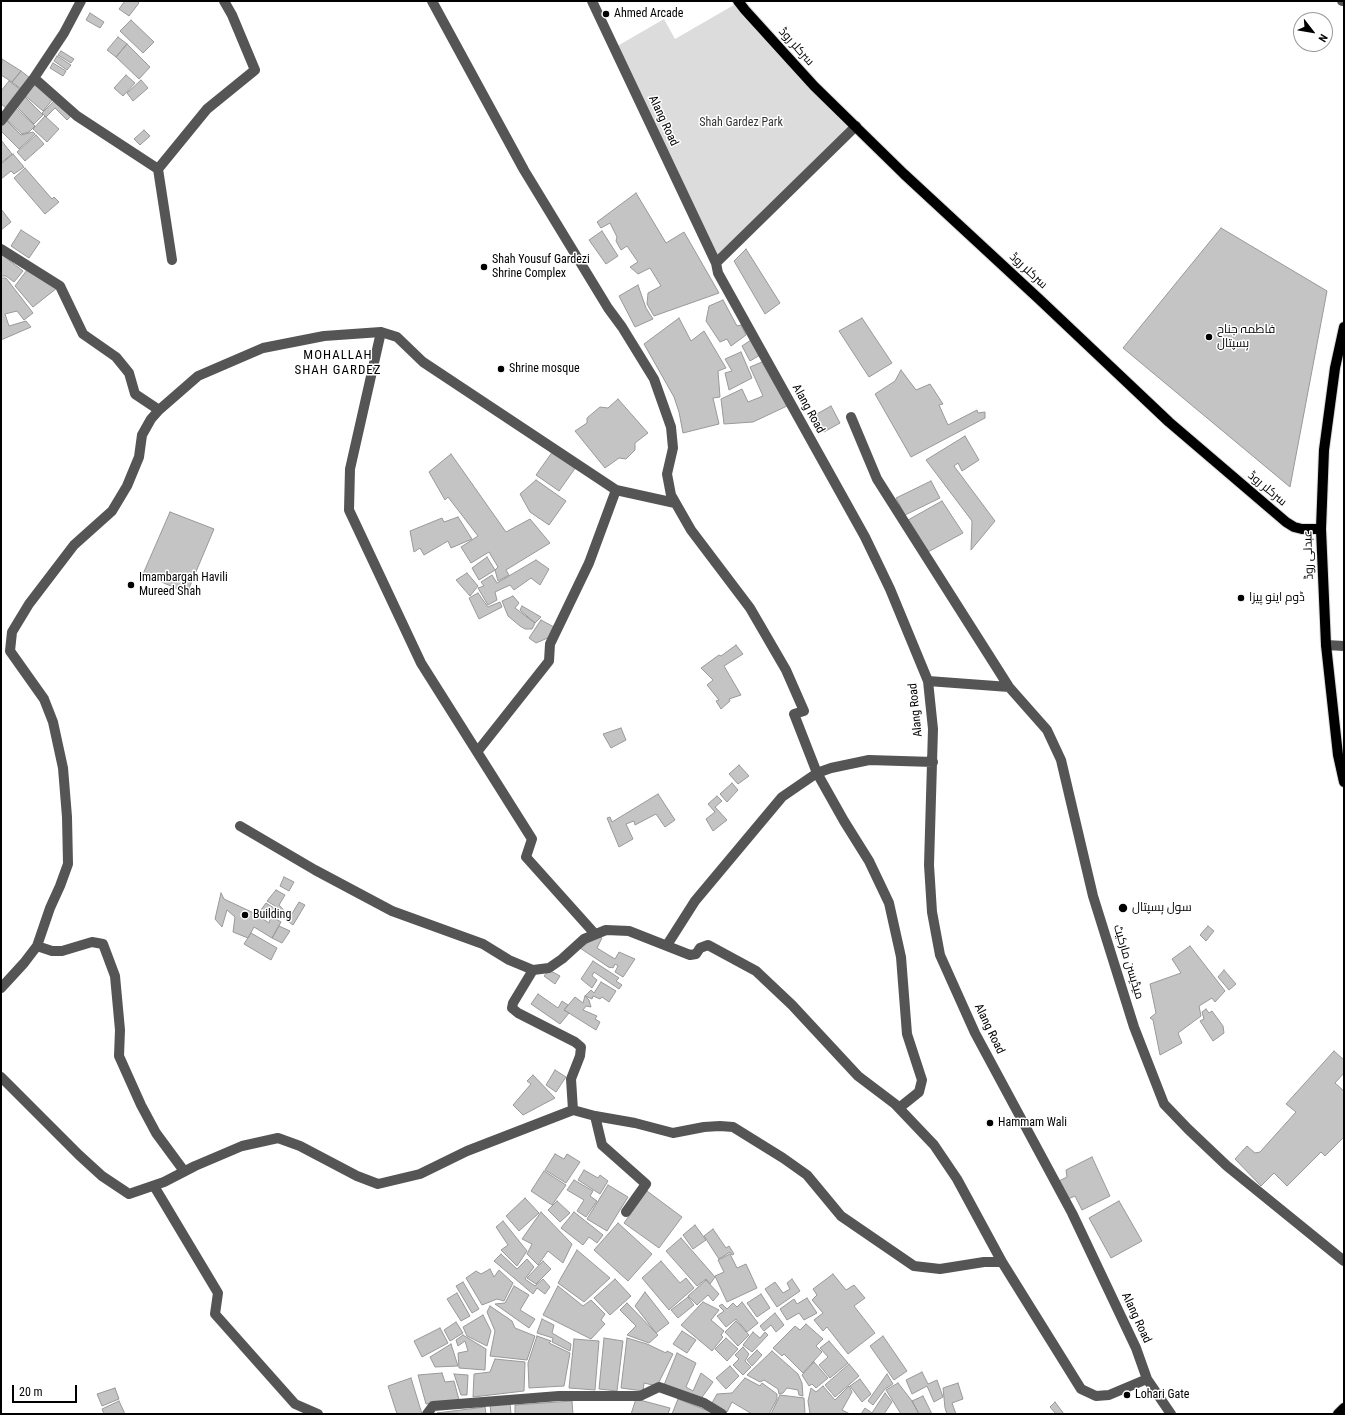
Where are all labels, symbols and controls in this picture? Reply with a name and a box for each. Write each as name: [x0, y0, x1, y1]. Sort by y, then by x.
place label: Ahmed Arcade: [614, 7, 683, 21]
marker: Ahmed Arcade: [601, 9, 611, 19]
north arrow: [1293, 12, 1333, 52]
street label: سرکلر روڈ: [775, 25, 817, 69]
text: N: [1316, 32, 1330, 44]
street label: Alang Road: [645, 93, 681, 149]
park label: Shah Gardez Park: [699, 116, 783, 130]
street label: سرکلر روڈ: [1006, 250, 1050, 292]
place label: Shah Yousuf Gardezi Shrine Complex: [492, 253, 590, 281]
marker: Shah Yousuf Gardezi Shrine Complex: [479, 262, 489, 272]
place label: فاطمہ جناح ہسپتال: [1217, 323, 1275, 351]
marker: فاطمہ جناح ہسپتال: [1204, 332, 1214, 342]
district label: MOHALLAH SHAH GARDEZ: [294, 348, 382, 379]
place label: Shrine mosque: [509, 362, 580, 376]
marker: Shrine mosque: [496, 364, 506, 374]
street label: Alang Road: [789, 382, 827, 436]
street label: سرکلر روڈ: [1245, 469, 1289, 509]
street label: عبدلی روڈ: [1301, 530, 1317, 580]
place label: Imambargah Havili Mureed Shah: [139, 571, 228, 599]
marker: Imambargah Havili Mureed Shah: [126, 580, 136, 590]
place label: ڈوم اینو پیزا: [1249, 591, 1305, 605]
marker: ڈوم اینو پیزا: [1236, 593, 1246, 603]
street label: Alang Road: [906, 682, 926, 738]
place label: سول ہسپتال: [1132, 901, 1192, 915]
marker: سول ہسپتال: [1117, 902, 1129, 914]
place label: Building: [253, 908, 291, 922]
marker: Building: [240, 910, 250, 920]
street label: میڈیسن مارکیٹ: [1110, 923, 1146, 1001]
street label: Alang Road: [971, 1002, 1007, 1056]
place label: Hammam Wali: [998, 1116, 1067, 1130]
marker: Hammam Wali: [985, 1118, 995, 1128]
street label: Alang Road: [1118, 1290, 1154, 1346]
scale bar: [14, 1377, 79, 1403]
text: 20 m: [19, 1385, 43, 1399]
place label: Lohari Gate: [1135, 1388, 1189, 1402]
marker: Lohari Gate: [1122, 1390, 1132, 1400]

